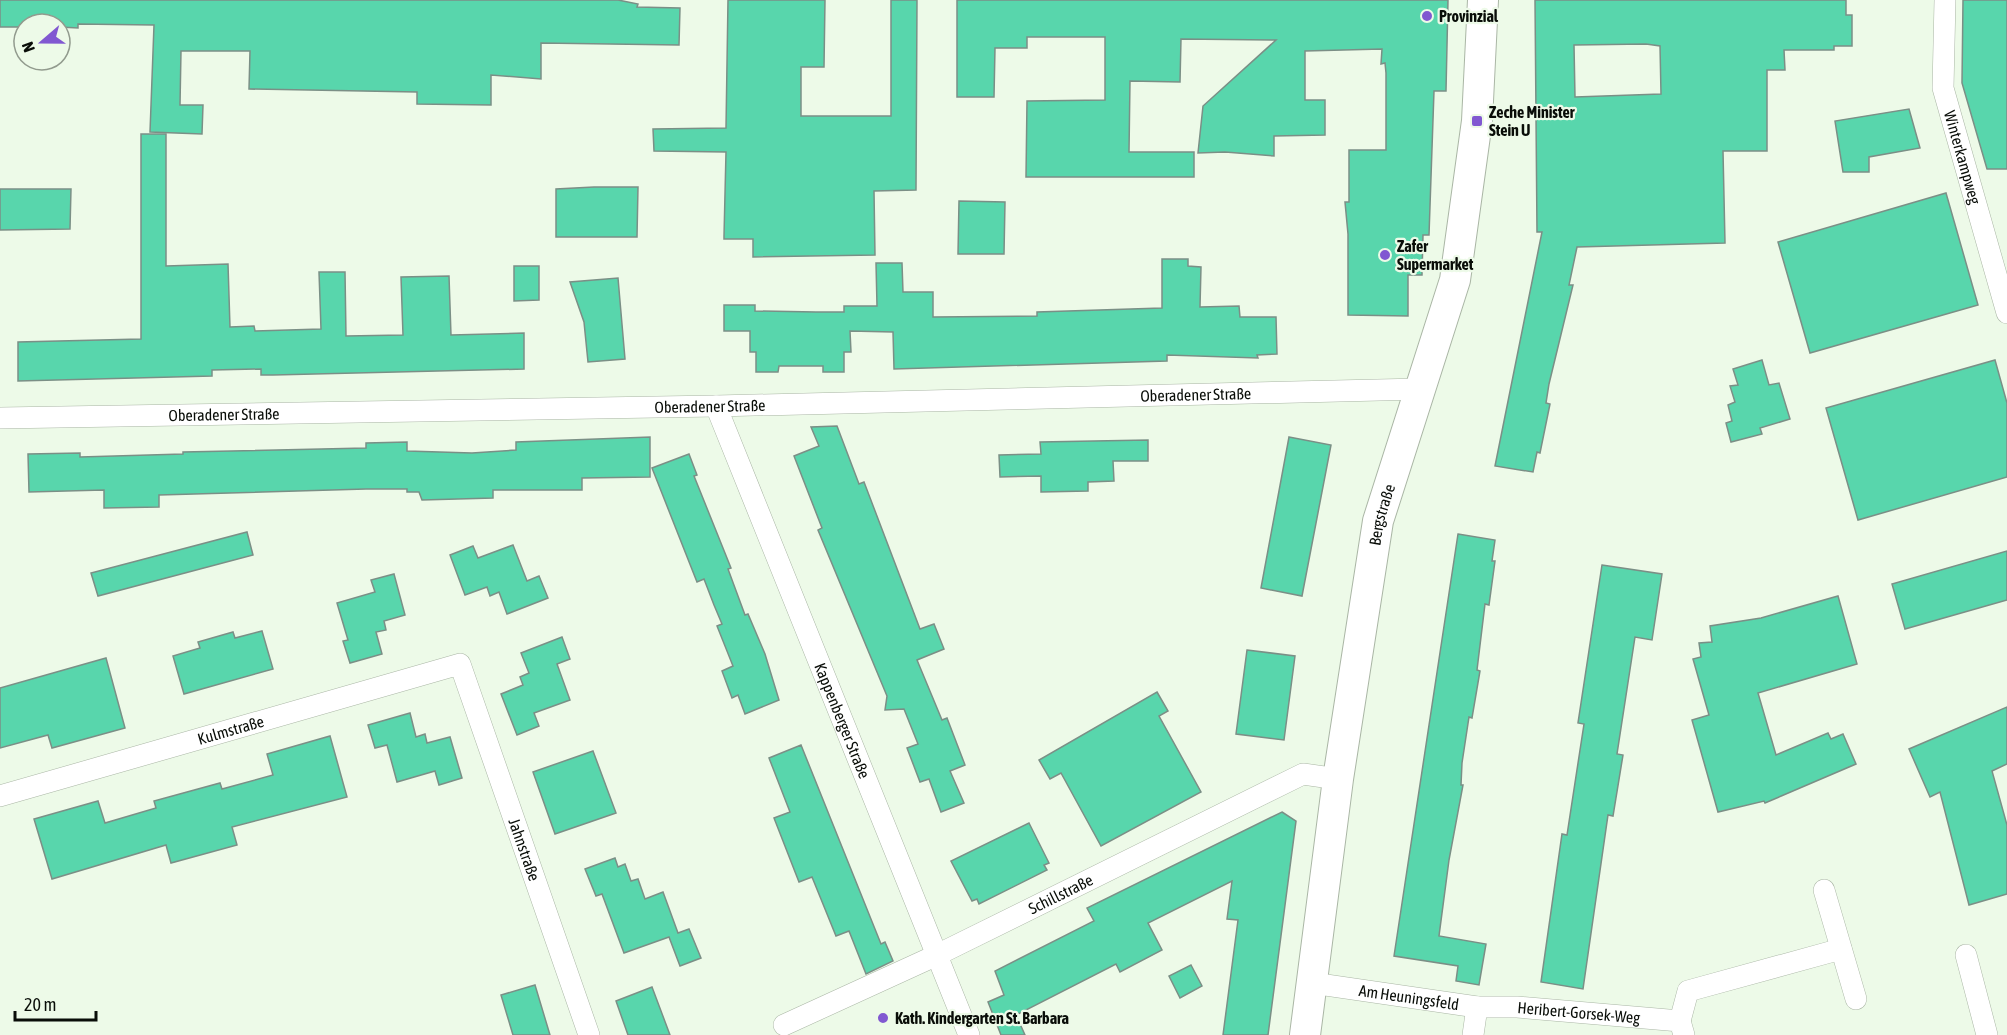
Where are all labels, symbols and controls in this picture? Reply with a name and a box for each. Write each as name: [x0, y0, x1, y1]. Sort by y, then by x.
place label: Provinzial: [1439, 7, 1499, 25]
marker: Provinzial: [1420, 9, 1434, 23]
north arrow: [12, 12, 72, 72]
text: N: [18, 40, 38, 55]
place label: Zeche Minister Stein U: [1489, 103, 1575, 139]
street label: Winterkampweg: [1941, 108, 1985, 207]
marker: Zeche Minister Stein U: [1470, 114, 1484, 128]
place label: Zafer Supermarket: [1397, 237, 1474, 273]
marker: Zafer Supermarket: [1378, 248, 1392, 262]
street label: Oberadener Straße: [1140, 384, 1251, 405]
street label: Oberadener Straße: [654, 396, 766, 416]
street label: Oberadener Straße: [168, 404, 280, 424]
street label: Bergstraße: [1365, 482, 1398, 547]
street label: Kappenberger Straße: [811, 660, 874, 781]
street label: Kulmstraße: [195, 712, 266, 748]
street label: Jahnstraße: [505, 816, 544, 883]
street label: Schillstraße: [1025, 870, 1096, 917]
street label: Am Heuningsfeld: [1358, 981, 1460, 1013]
scale bar: [15, 984, 96, 1022]
text: 20 m: [24, 994, 56, 1015]
street label: Heribert-Gorsek-Weg: [1517, 998, 1641, 1028]
place label: Kath. Kindergarten St. Barbara: [895, 1009, 1069, 1027]
marker: Kath. Kindergarten St. Barbara: [876, 1011, 890, 1025]

